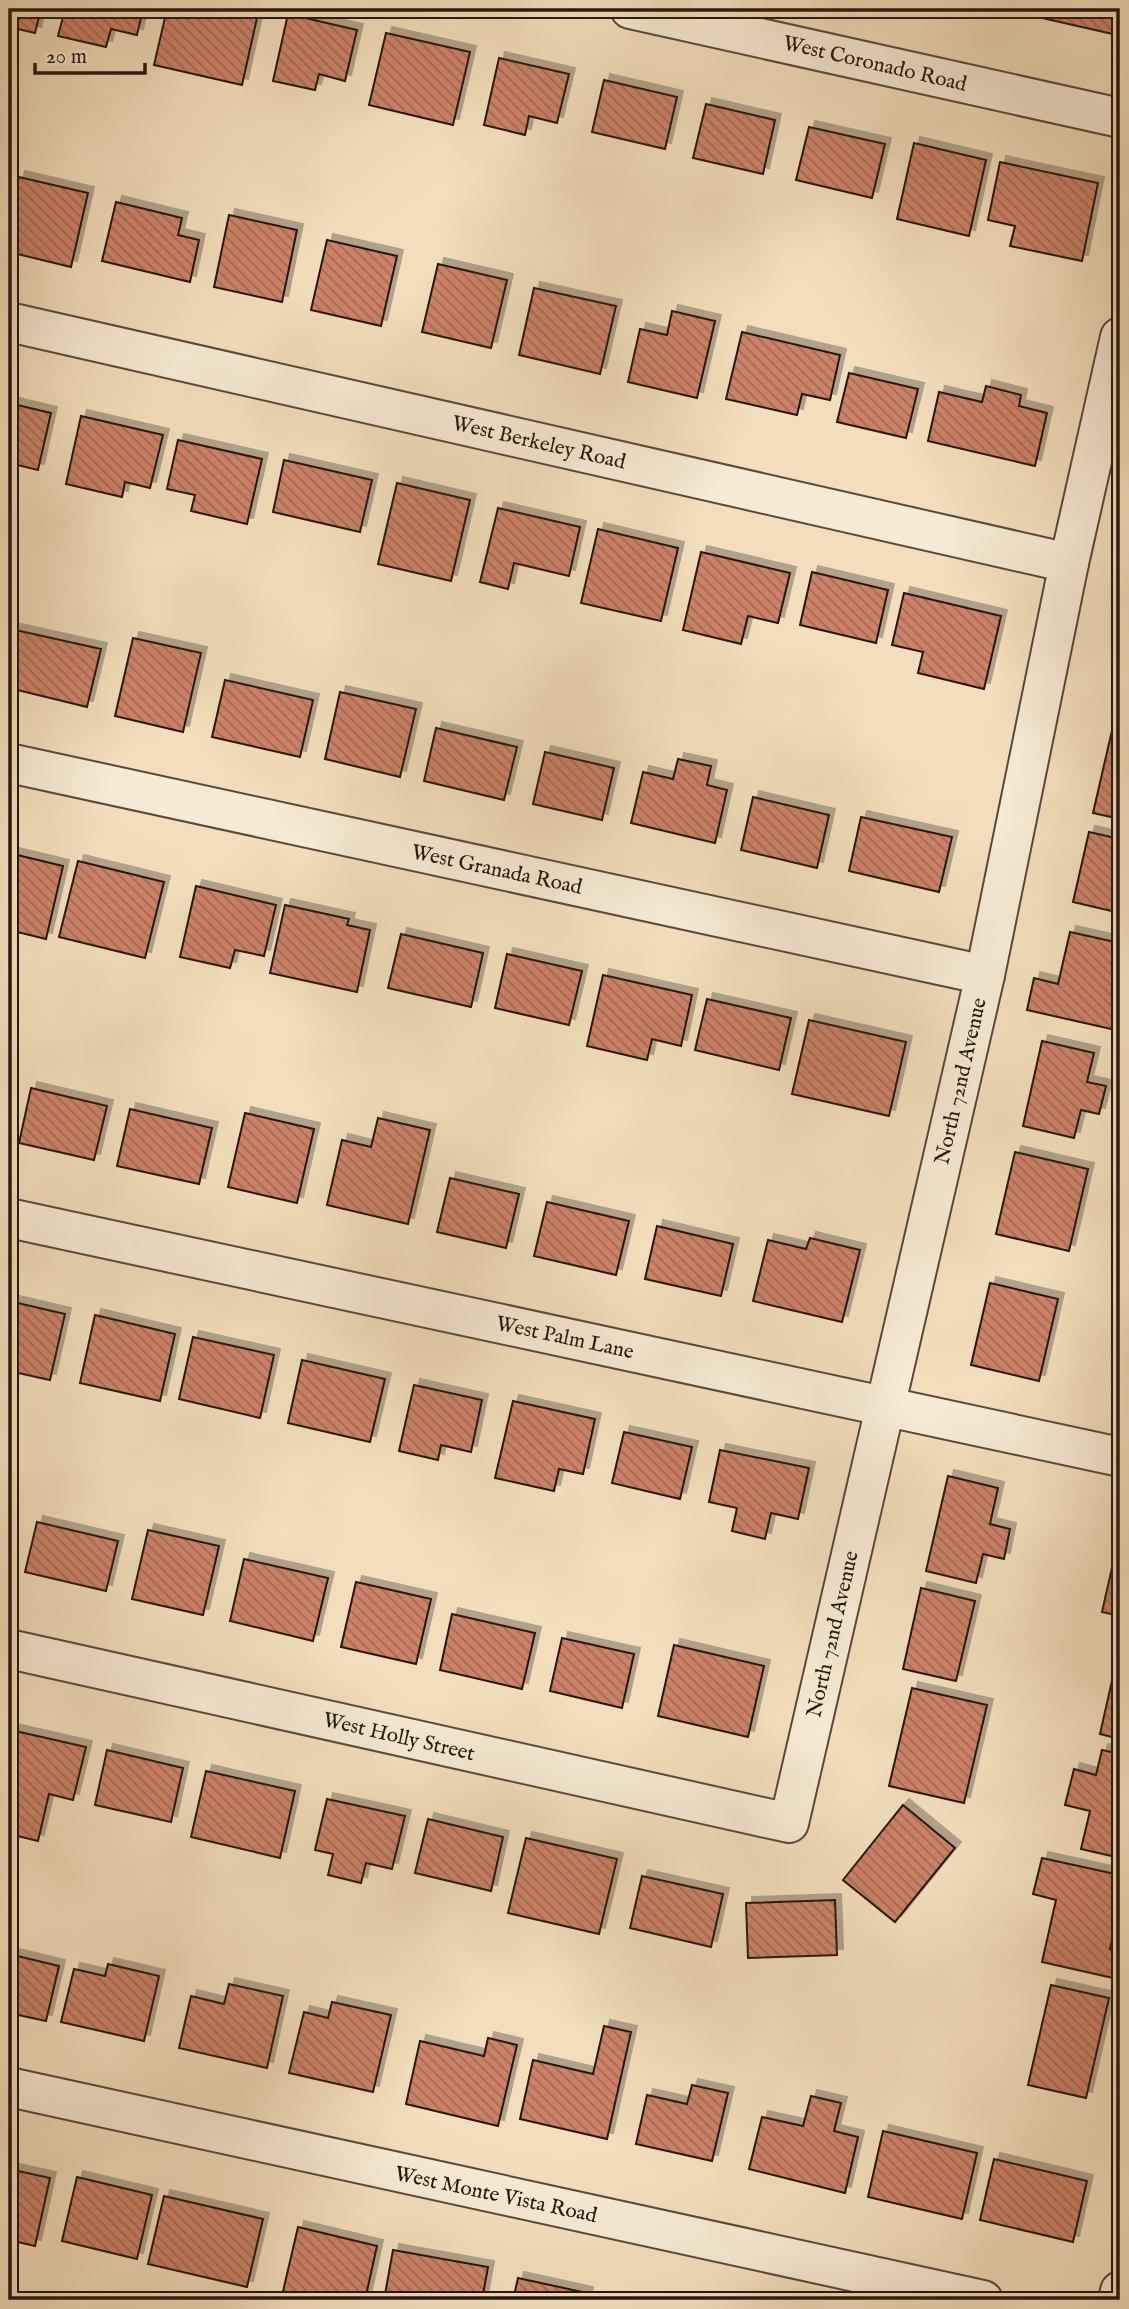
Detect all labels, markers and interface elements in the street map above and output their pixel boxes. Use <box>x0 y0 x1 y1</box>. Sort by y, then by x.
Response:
street label: West Coronado Road <box>780 30 970 99</box>
scale bar <box>35 32 145 76</box>
text: 20 m <box>46 44 87 71</box>
street label: West Berkeley Road <box>449 410 629 477</box>
street label: West Granada Road <box>409 839 585 902</box>
street label: North 72nd Avenue <box>929 995 994 1167</box>
street label: West Palm Lane <box>493 1311 636 1366</box>
street label: North 72nd Avenue <box>801 1548 866 1720</box>
street label: West Holly Street <box>320 1707 477 1768</box>
street label: West Monte Vista Road <box>392 2161 600 2230</box>

